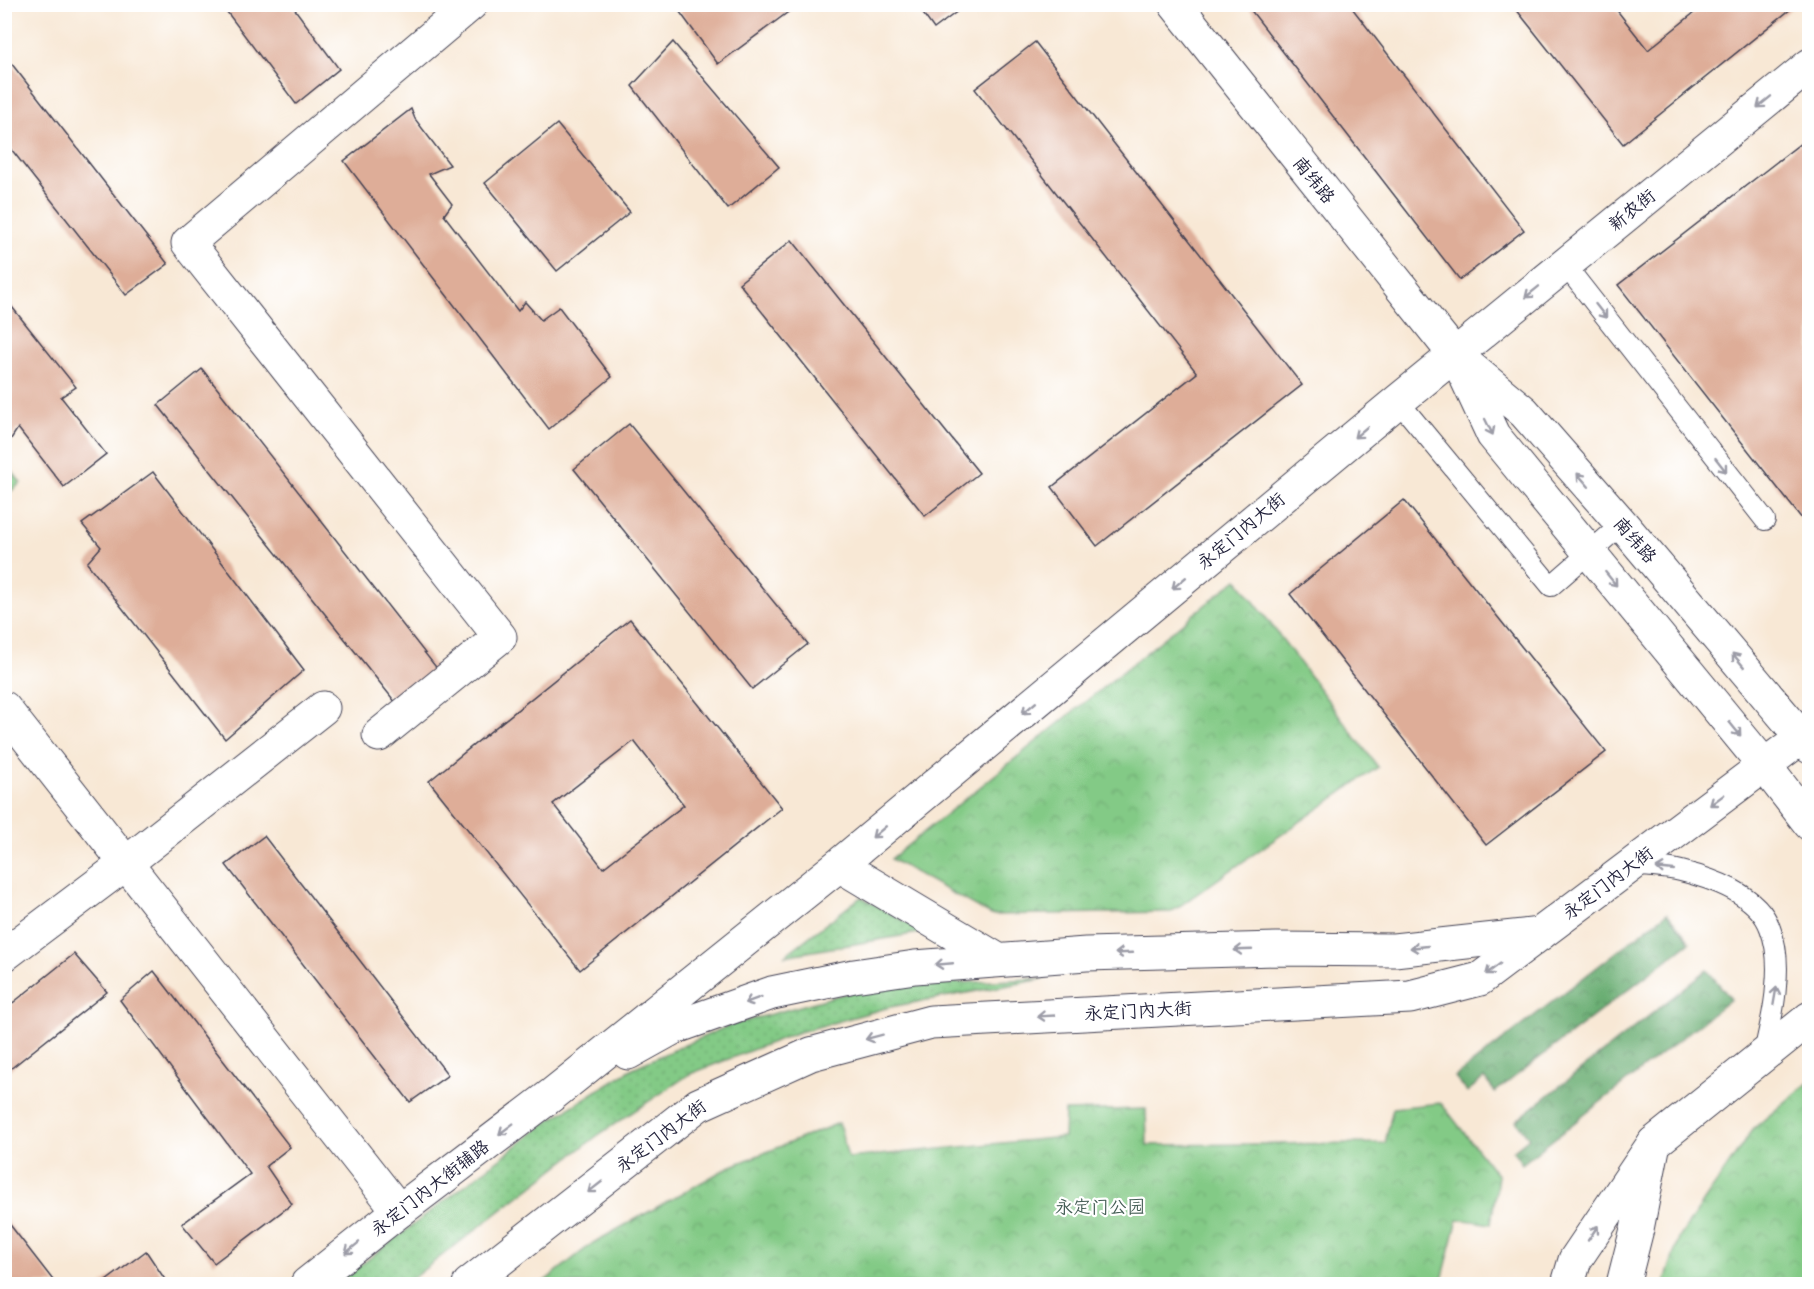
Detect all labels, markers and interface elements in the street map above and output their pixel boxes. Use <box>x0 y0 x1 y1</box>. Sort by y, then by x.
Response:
one-way arrow <box>1756 96 1772 109</box>
street label: 南纬路 <box>1288 152 1340 208</box>
street label: 新农街 <box>1604 184 1660 236</box>
one-way arrow <box>1525 285 1540 299</box>
one-way arrow <box>1595 303 1608 319</box>
one-way arrow <box>1484 417 1496 435</box>
one-way arrow <box>1353 425 1369 438</box>
one-way arrow <box>1715 456 1728 472</box>
one-way arrow <box>1576 473 1590 488</box>
street label: 永定门内大街 <box>1193 488 1289 574</box>
street label: 南纬路 <box>1609 512 1661 568</box>
one-way arrow <box>1604 570 1617 586</box>
one-way arrow <box>1172 576 1187 590</box>
one-way arrow <box>1731 653 1745 668</box>
one-way arrow <box>1021 701 1037 714</box>
one-way arrow <box>1728 721 1741 737</box>
one-way arrow <box>1710 794 1726 806</box>
one-way arrow <box>871 826 887 839</box>
street label: 永定门内大街 <box>1558 842 1658 924</box>
one-way arrow <box>1656 863 1676 874</box>
one-way arrow <box>1409 942 1429 953</box>
one-way arrow <box>1234 944 1254 956</box>
one-way arrow <box>1115 947 1135 959</box>
one-way arrow <box>935 959 955 970</box>
one-way arrow <box>1485 963 1501 975</box>
one-way arrow <box>1769 987 1780 1007</box>
one-way arrow <box>744 996 763 1007</box>
street label: 永定门内大街 <box>1083 997 1193 1025</box>
one-way arrow <box>1036 1010 1056 1021</box>
one-way arrow <box>865 1032 884 1043</box>
street label: 永定门内大街 <box>611 1095 711 1177</box>
one-way arrow <box>499 1123 515 1136</box>
street label: 永定门内大街辅路 <box>366 1135 494 1241</box>
one-way arrow <box>587 1180 603 1193</box>
park label: 永定门公园 <box>1055 1196 1145 1218</box>
one-way arrow <box>1587 1225 1599 1241</box>
one-way arrow <box>344 1242 360 1255</box>

